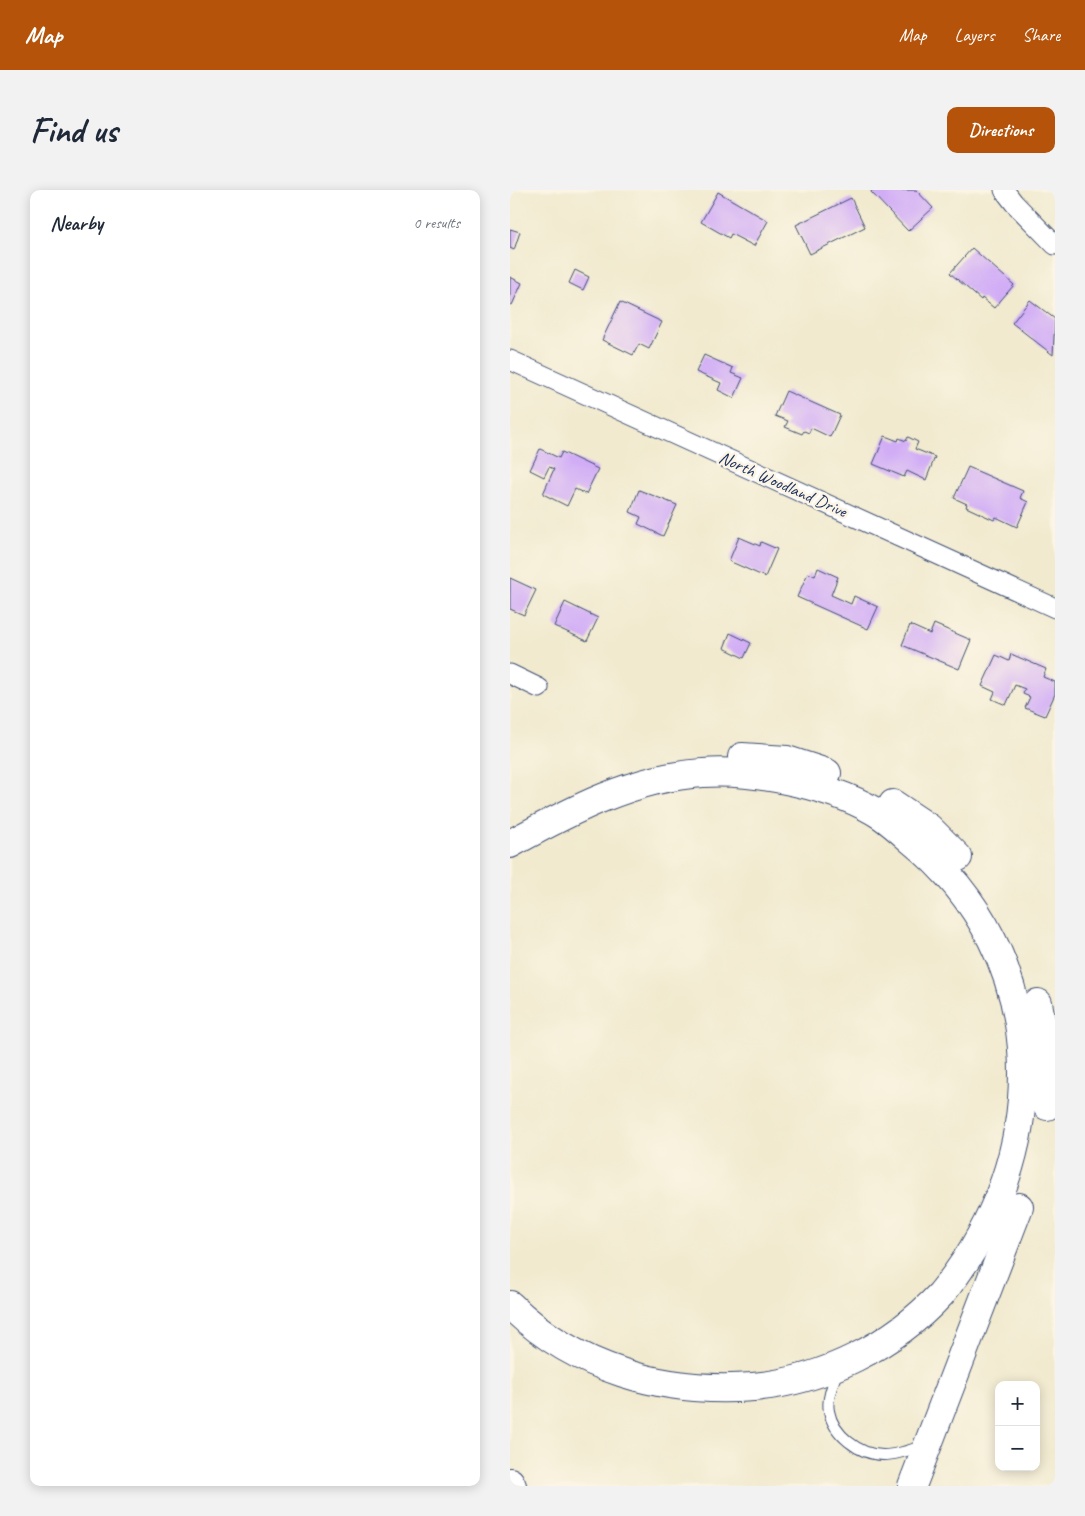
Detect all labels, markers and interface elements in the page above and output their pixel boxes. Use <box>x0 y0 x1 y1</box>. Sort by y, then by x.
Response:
text: Map <box>25 20 62 50</box>
text: Map <box>899 24 927 46</box>
text: Layers <box>955 24 994 46</box>
text: Share <box>1022 24 1060 46</box>
button: Directions <box>947 107 1055 153</box>
text: Find us <box>30 108 117 153</box>
text: Nearby <box>50 210 103 236</box>
text: 0 results <box>413 213 460 233</box>
street label: North Woodland Drive <box>716 446 851 522</box>
map controls <box>995 1381 1040 1471</box>
button: + <box>995 1381 1040 1426</box>
button: − <box>995 1426 1040 1471</box>

